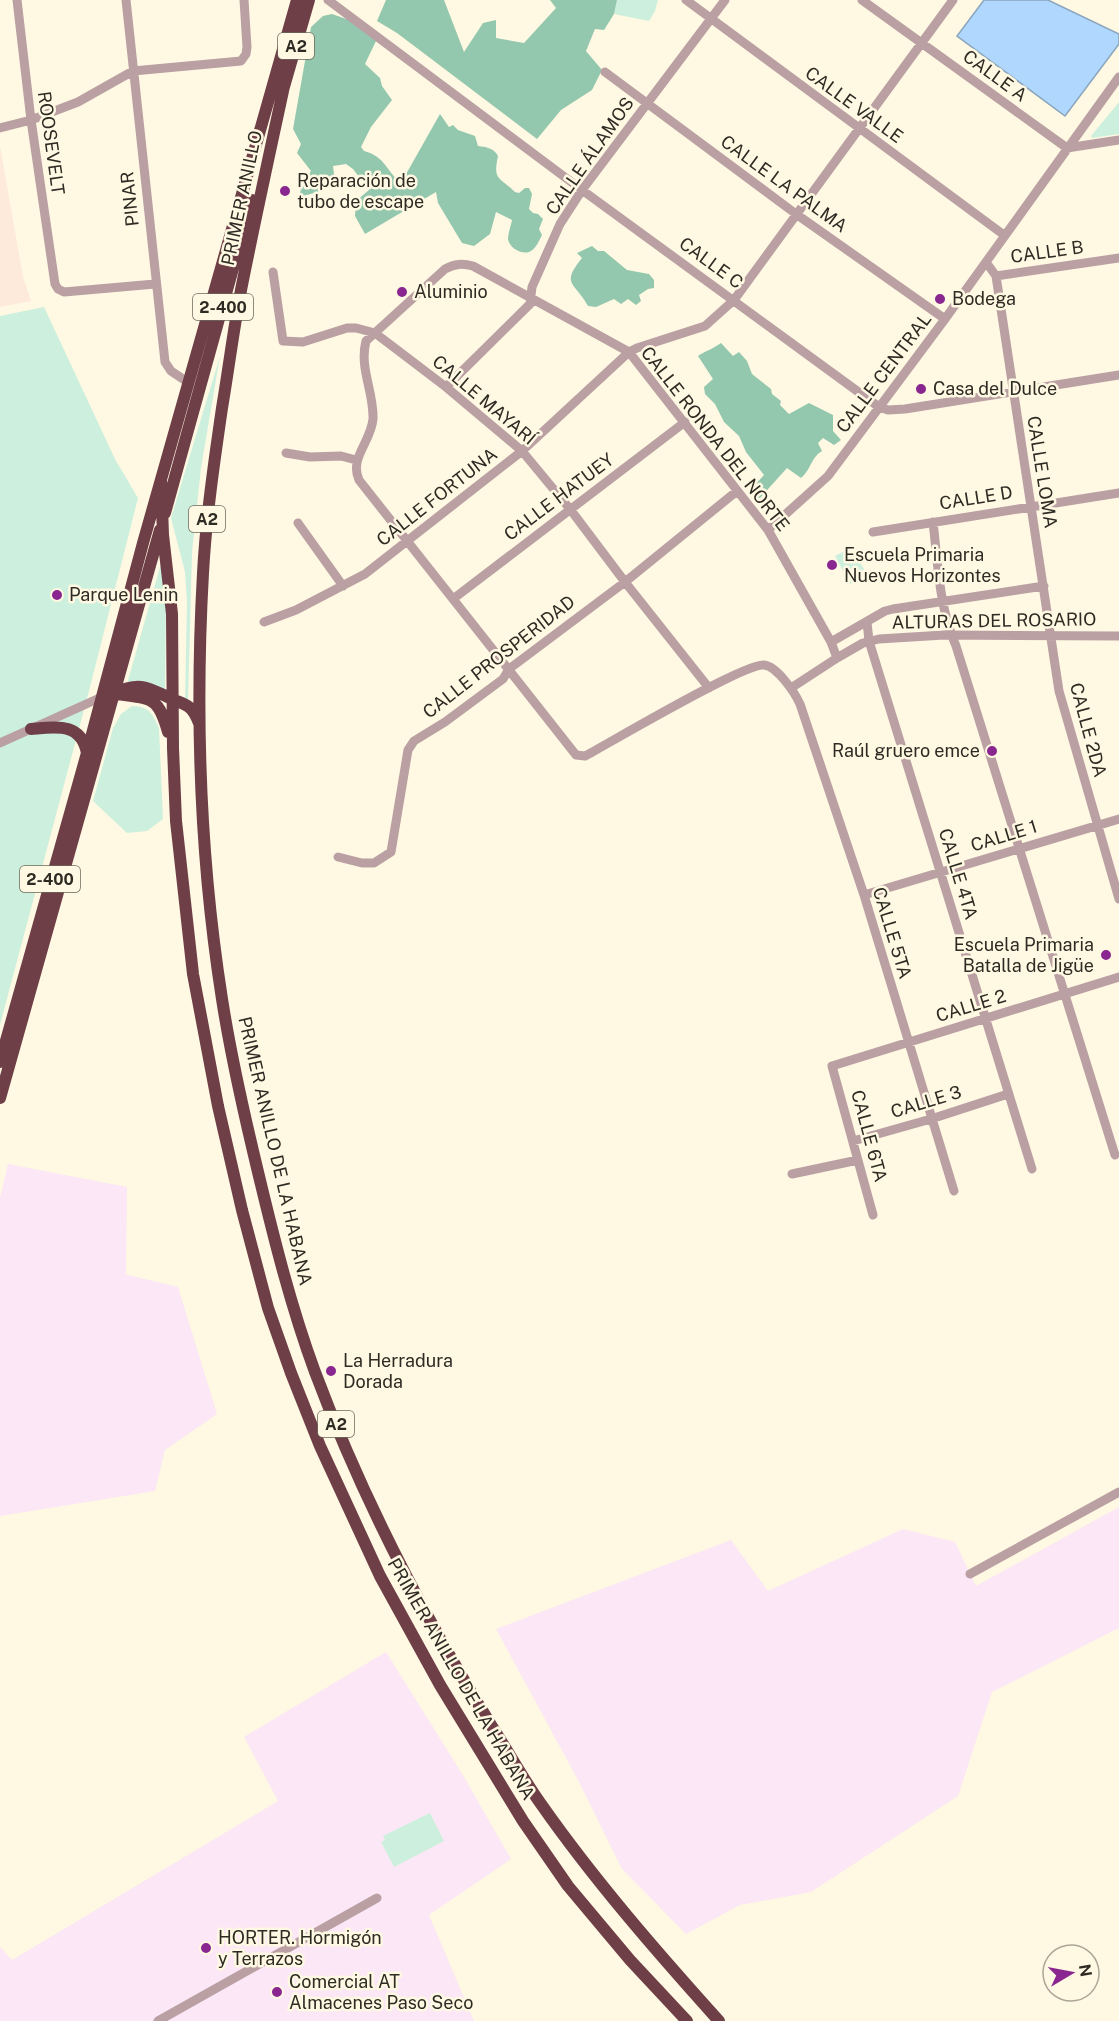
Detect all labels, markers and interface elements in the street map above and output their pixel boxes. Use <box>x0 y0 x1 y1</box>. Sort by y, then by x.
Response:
road number: A2 <box>278 33 314 59</box>
street label: CALLE A <box>959 45 1032 106</box>
street label: CALLE VALLE <box>801 62 907 147</box>
street label: ROOSEVELT <box>34 90 69 196</box>
street label: CALLE ÁLAMOS <box>540 92 638 219</box>
street label: PRIMER ANILLO <box>217 128 266 267</box>
street label: CALLE LA PALMA <box>717 131 852 237</box>
place label: Reparación de tubo de escape <box>297 170 424 212</box>
street label: PINAR <box>116 171 143 228</box>
marker: Reparación de tubo de escape <box>278 184 292 198</box>
street label: CALLE C <box>675 232 747 293</box>
street label: CALLE B <box>1009 236 1085 267</box>
place label: Aluminio <box>414 281 488 302</box>
marker: Aluminio <box>395 285 409 299</box>
place label: Bodega <box>952 288 1016 309</box>
marker: Bodega <box>933 292 947 306</box>
road number: 2-400 <box>193 294 253 320</box>
street label: CALLE CENTRAL <box>832 309 936 437</box>
street label: CALLE RONDA DEL NORTE <box>637 342 794 535</box>
street label: CALLE MAYARÍ <box>428 350 542 449</box>
place label: Casa del Dulce <box>933 378 1057 399</box>
marker: Casa del Dulce <box>914 382 928 396</box>
street label: CALLE LOMA <box>1023 414 1062 530</box>
street label: CALLE FORTUNA <box>372 443 501 550</box>
street label: CALLE HATUEY <box>500 448 618 545</box>
street label: CALLE D <box>938 481 1014 514</box>
road number: A2 <box>189 506 225 532</box>
place label: Escuela Primaria Nuevos Horizontes <box>844 544 1001 586</box>
marker: Escuela Primaria Nuevos Horizontes <box>825 558 839 572</box>
place label: Parque Lenin <box>69 584 178 605</box>
marker: Parque Lenin <box>50 588 64 602</box>
street label: CALLE PROSPERIDAD <box>418 591 579 722</box>
street label: ALTURAS DEL ROSARIO <box>891 608 1097 633</box>
street label: CALLE 2DA <box>1066 680 1111 780</box>
place label: Raúl gruero emce <box>832 740 980 761</box>
marker: Raúl gruero emce <box>985 744 999 758</box>
street label: CALLE 1 <box>968 815 1040 856</box>
street label: CALLE 4TA <box>935 826 982 922</box>
road number: 2-400 <box>20 866 80 892</box>
street label: CALLE 5TA <box>869 885 916 981</box>
place label: Escuela Primaria Batalla de Jigüe <box>954 934 1094 976</box>
marker: Escuela Primaria Batalla de Jigüe <box>1099 948 1113 962</box>
street label: CALLE 2 <box>933 985 1008 1026</box>
street label: PRIMER ANILLO DE LA HABANA <box>234 1014 317 1288</box>
street label: CALLE 3 <box>888 1081 964 1122</box>
street label: CALLE 6TA <box>847 1088 892 1184</box>
place label: La Herradura Dorada <box>343 1350 453 1392</box>
marker: La Herradura Dorada <box>324 1364 338 1378</box>
road number: A2 <box>318 1411 354 1437</box>
street label: PRIMER ANILLO DE LA HABANA <box>383 1554 540 1803</box>
place label: HORTER. Hormigón y Terrazos <box>218 1927 382 1969</box>
marker: HORTER. Hormigón y Terrazos <box>199 1941 213 1955</box>
north arrow <box>1041 1943 1101 2003</box>
text: N <box>1075 1963 1096 1978</box>
place label: Comercial AT Almacenes Paso Seco <box>289 1971 473 2013</box>
marker: Comercial AT Almacenes Paso Seco <box>270 1985 284 1999</box>

